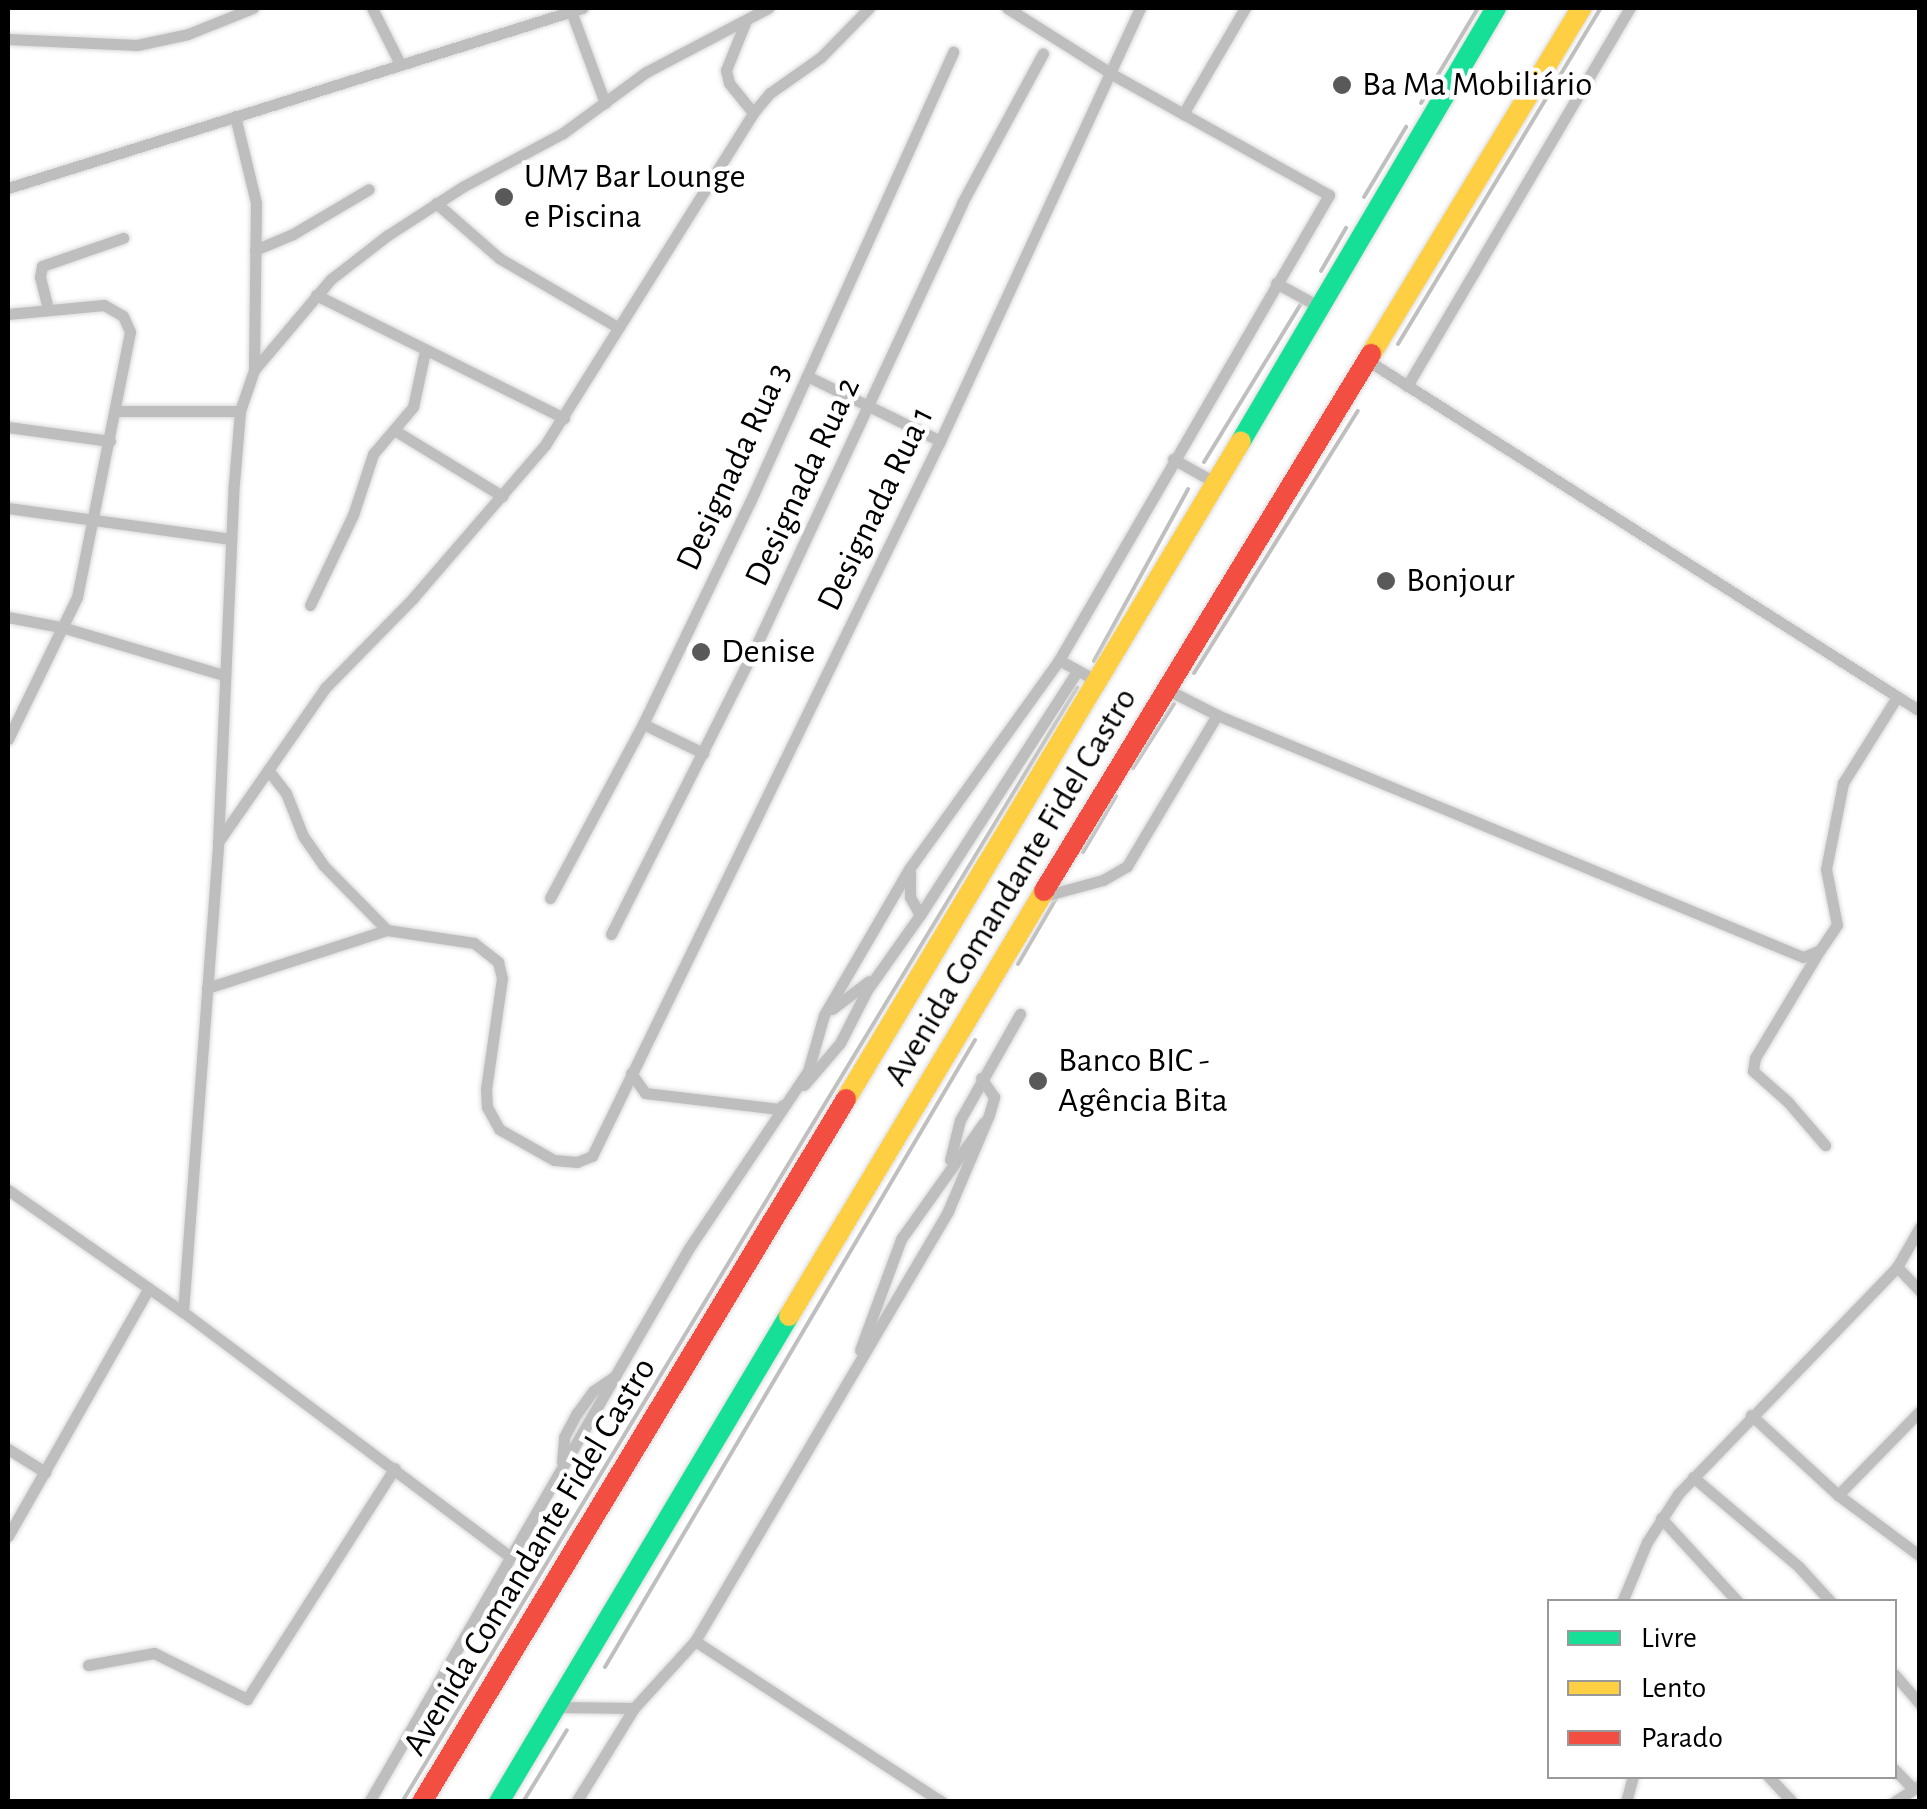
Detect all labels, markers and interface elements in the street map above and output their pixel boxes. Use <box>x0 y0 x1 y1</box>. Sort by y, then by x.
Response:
place label: Ba Ma Mobiliário <box>1362 64 1592 106</box>
marker: Ba Ma Mobiliário <box>1331 74 1353 96</box>
place label: UM7 Bar Lounge e Piscina <box>524 156 746 238</box>
marker: UM7 Bar Lounge e Piscina <box>493 186 515 208</box>
street label: Designada Rua 3 <box>668 356 800 578</box>
street label: Designada Rua 2 <box>736 371 870 593</box>
street label: Designada Rua 1 <box>808 400 944 618</box>
place label: Bonjour <box>1406 560 1515 602</box>
marker: Bonjour <box>1375 570 1397 592</box>
place label: Denise <box>721 631 815 673</box>
marker: Denise <box>690 641 712 663</box>
street label: Avenida Comandante Fidel Castro <box>875 680 1147 1094</box>
place label: Banco BIC - Agência Bita <box>1058 1040 1228 1122</box>
marker: Banco BIC - Agência Bita <box>1027 1070 1049 1092</box>
street label: Avenida Comandante Fidel Castro <box>394 1350 666 1764</box>
legend <box>1547 1599 1897 1779</box>
text: Livre <box>1641 1623 1697 1653</box>
text: Lento <box>1641 1673 1706 1703</box>
text: Parado <box>1641 1723 1723 1753</box>

